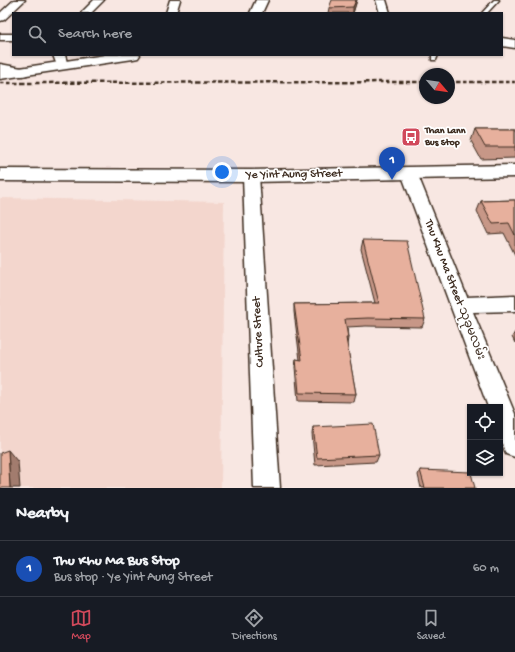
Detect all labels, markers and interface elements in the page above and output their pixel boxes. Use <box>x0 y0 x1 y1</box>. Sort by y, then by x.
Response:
search box <box>12 12 503 56</box>
icon: search <box>26 23 48 45</box>
text: Search here <box>58 25 132 43</box>
north arrow <box>419 68 455 104</box>
place label: Than Lann Bus Stop <box>424 125 466 149</box>
bus stop icon: Than Lann Bus Stop <box>400 126 422 148</box>
pin: 1 <box>379 147 405 180</box>
your location <box>212 162 232 182</box>
street label: Ye Yint Aung Street <box>245 167 343 183</box>
street label: Thu Khu Ma Street သုခုမလမ်း <box>419 215 491 363</box>
street label: Culture Street <box>250 295 268 368</box>
map controls <box>467 404 503 476</box>
button: locate <box>467 404 503 440</box>
button: layers <box>467 440 503 476</box>
text: Nearby <box>16 504 69 524</box>
text: Thu Khu Ma Bus Stop <box>54 552 180 570</box>
text: 1 <box>26 561 32 576</box>
text: 60 m <box>473 561 499 576</box>
text: Bus stop · Ye Yint Aung Street <box>54 570 212 585</box>
tab: Map <box>70 607 92 643</box>
tab: Directions <box>232 607 277 643</box>
tab: Saved <box>417 607 445 643</box>

